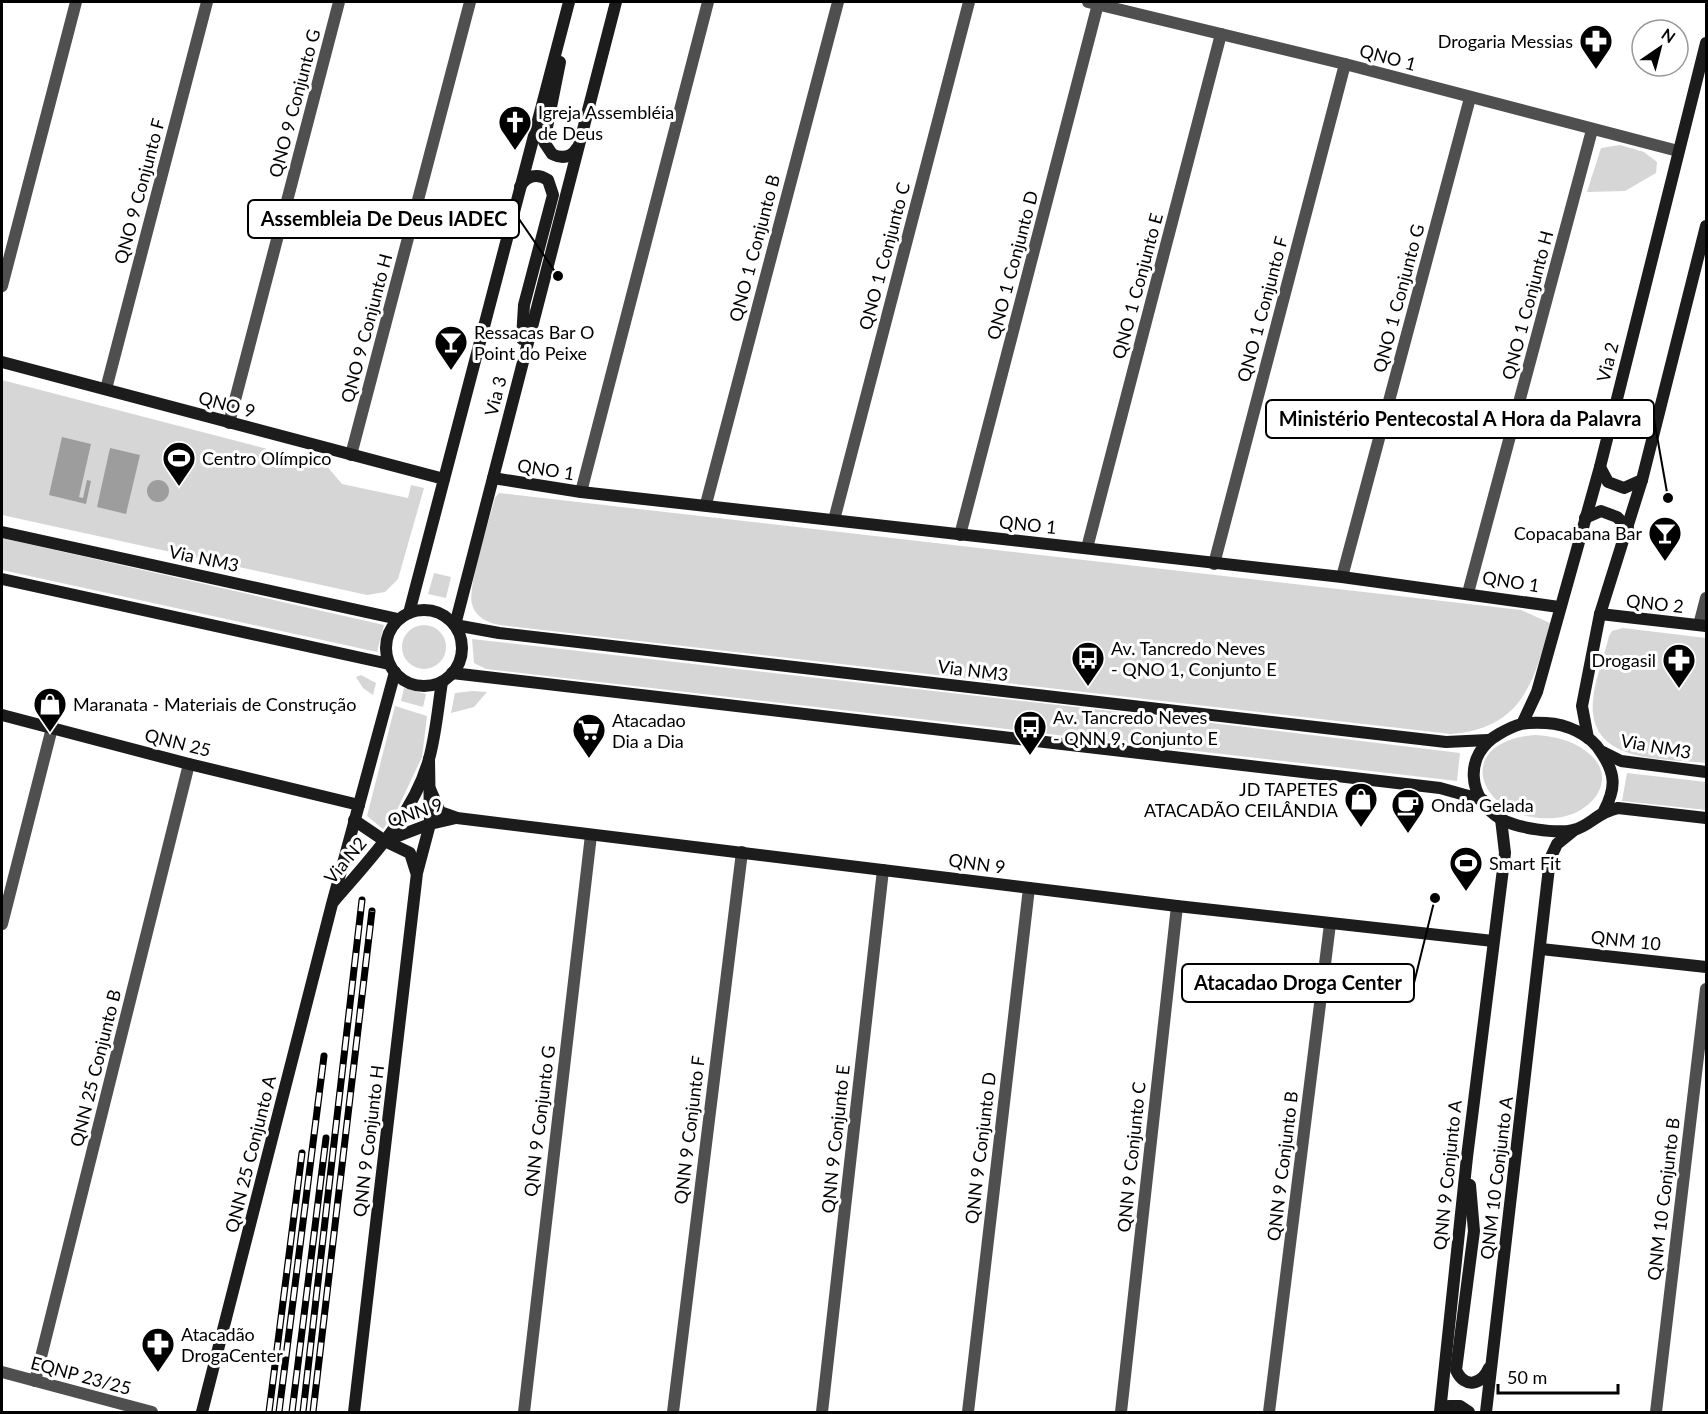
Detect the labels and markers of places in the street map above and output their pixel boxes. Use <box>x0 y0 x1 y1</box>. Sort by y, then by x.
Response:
pharmacy icon: Drogaria Messias <box>1578 23 1614 70</box>
place label: Drogaria Messias <box>1438 30 1573 52</box>
place label: Igreja Assembléia de Deus <box>538 101 674 144</box>
church icon: Igreja Assembléia de Deus <box>497 104 533 151</box>
callout: Assembleia De Deus IADEC <box>248 200 519 238</box>
place label: Ressacas Bar O Point do Peixe <box>474 321 594 364</box>
bar icon: Ressacas Bar O Point do Peixe <box>433 324 469 371</box>
callout: Ministério Pentecostal A Hora da Palavra <box>1266 400 1654 438</box>
sports icon: Centro Olímpico <box>161 440 197 487</box>
place label: Centro Olímpico <box>202 447 331 469</box>
bar icon: Copacabana Bar <box>1647 515 1683 562</box>
place label: Copacabana Bar <box>1514 522 1642 544</box>
place label: Av. Tancredo Neves - QNO 1, Conjunto E <box>1111 637 1277 680</box>
bus stop icon: Av. Tancredo Neves - QNO 1, Conjunto E <box>1070 640 1106 687</box>
pharmacy icon: Drogasil <box>1661 642 1697 689</box>
place label: Drogasil <box>1591 649 1656 671</box>
shop icon: Maranata - Materiais de Construção <box>32 686 68 733</box>
place label: Maranata - Materiais de Construção <box>73 693 357 715</box>
place label: Av. Tancredo Neves - QNN 9, Conjunto E <box>1053 706 1218 749</box>
place label: Atacadao Dia a Dia <box>612 709 686 752</box>
bus stop icon: Av. Tancredo Neves - QNN 9, Conjunto E <box>1012 709 1048 756</box>
supermarket icon: Atacadao Dia a Dia <box>571 712 607 759</box>
place label: JD TAPETES ATACADÃO CEILÂNDIA <box>1144 778 1339 821</box>
shop icon: JD TAPETES ATACADÃO CEILÂNDIA <box>1343 781 1379 828</box>
cafe icon: Onda Gelada <box>1390 787 1426 834</box>
place label: Onda Gelada <box>1431 794 1534 816</box>
sports icon: Smart Fit <box>1448 845 1484 892</box>
place label: Smart Fit <box>1489 852 1561 874</box>
callout: Atacadao Droga Center <box>1182 964 1414 1002</box>
place label: Atacadão DrogaCenter <box>181 1323 283 1366</box>
pharmacy icon: Atacadão DrogaCenter <box>140 1326 176 1373</box>

